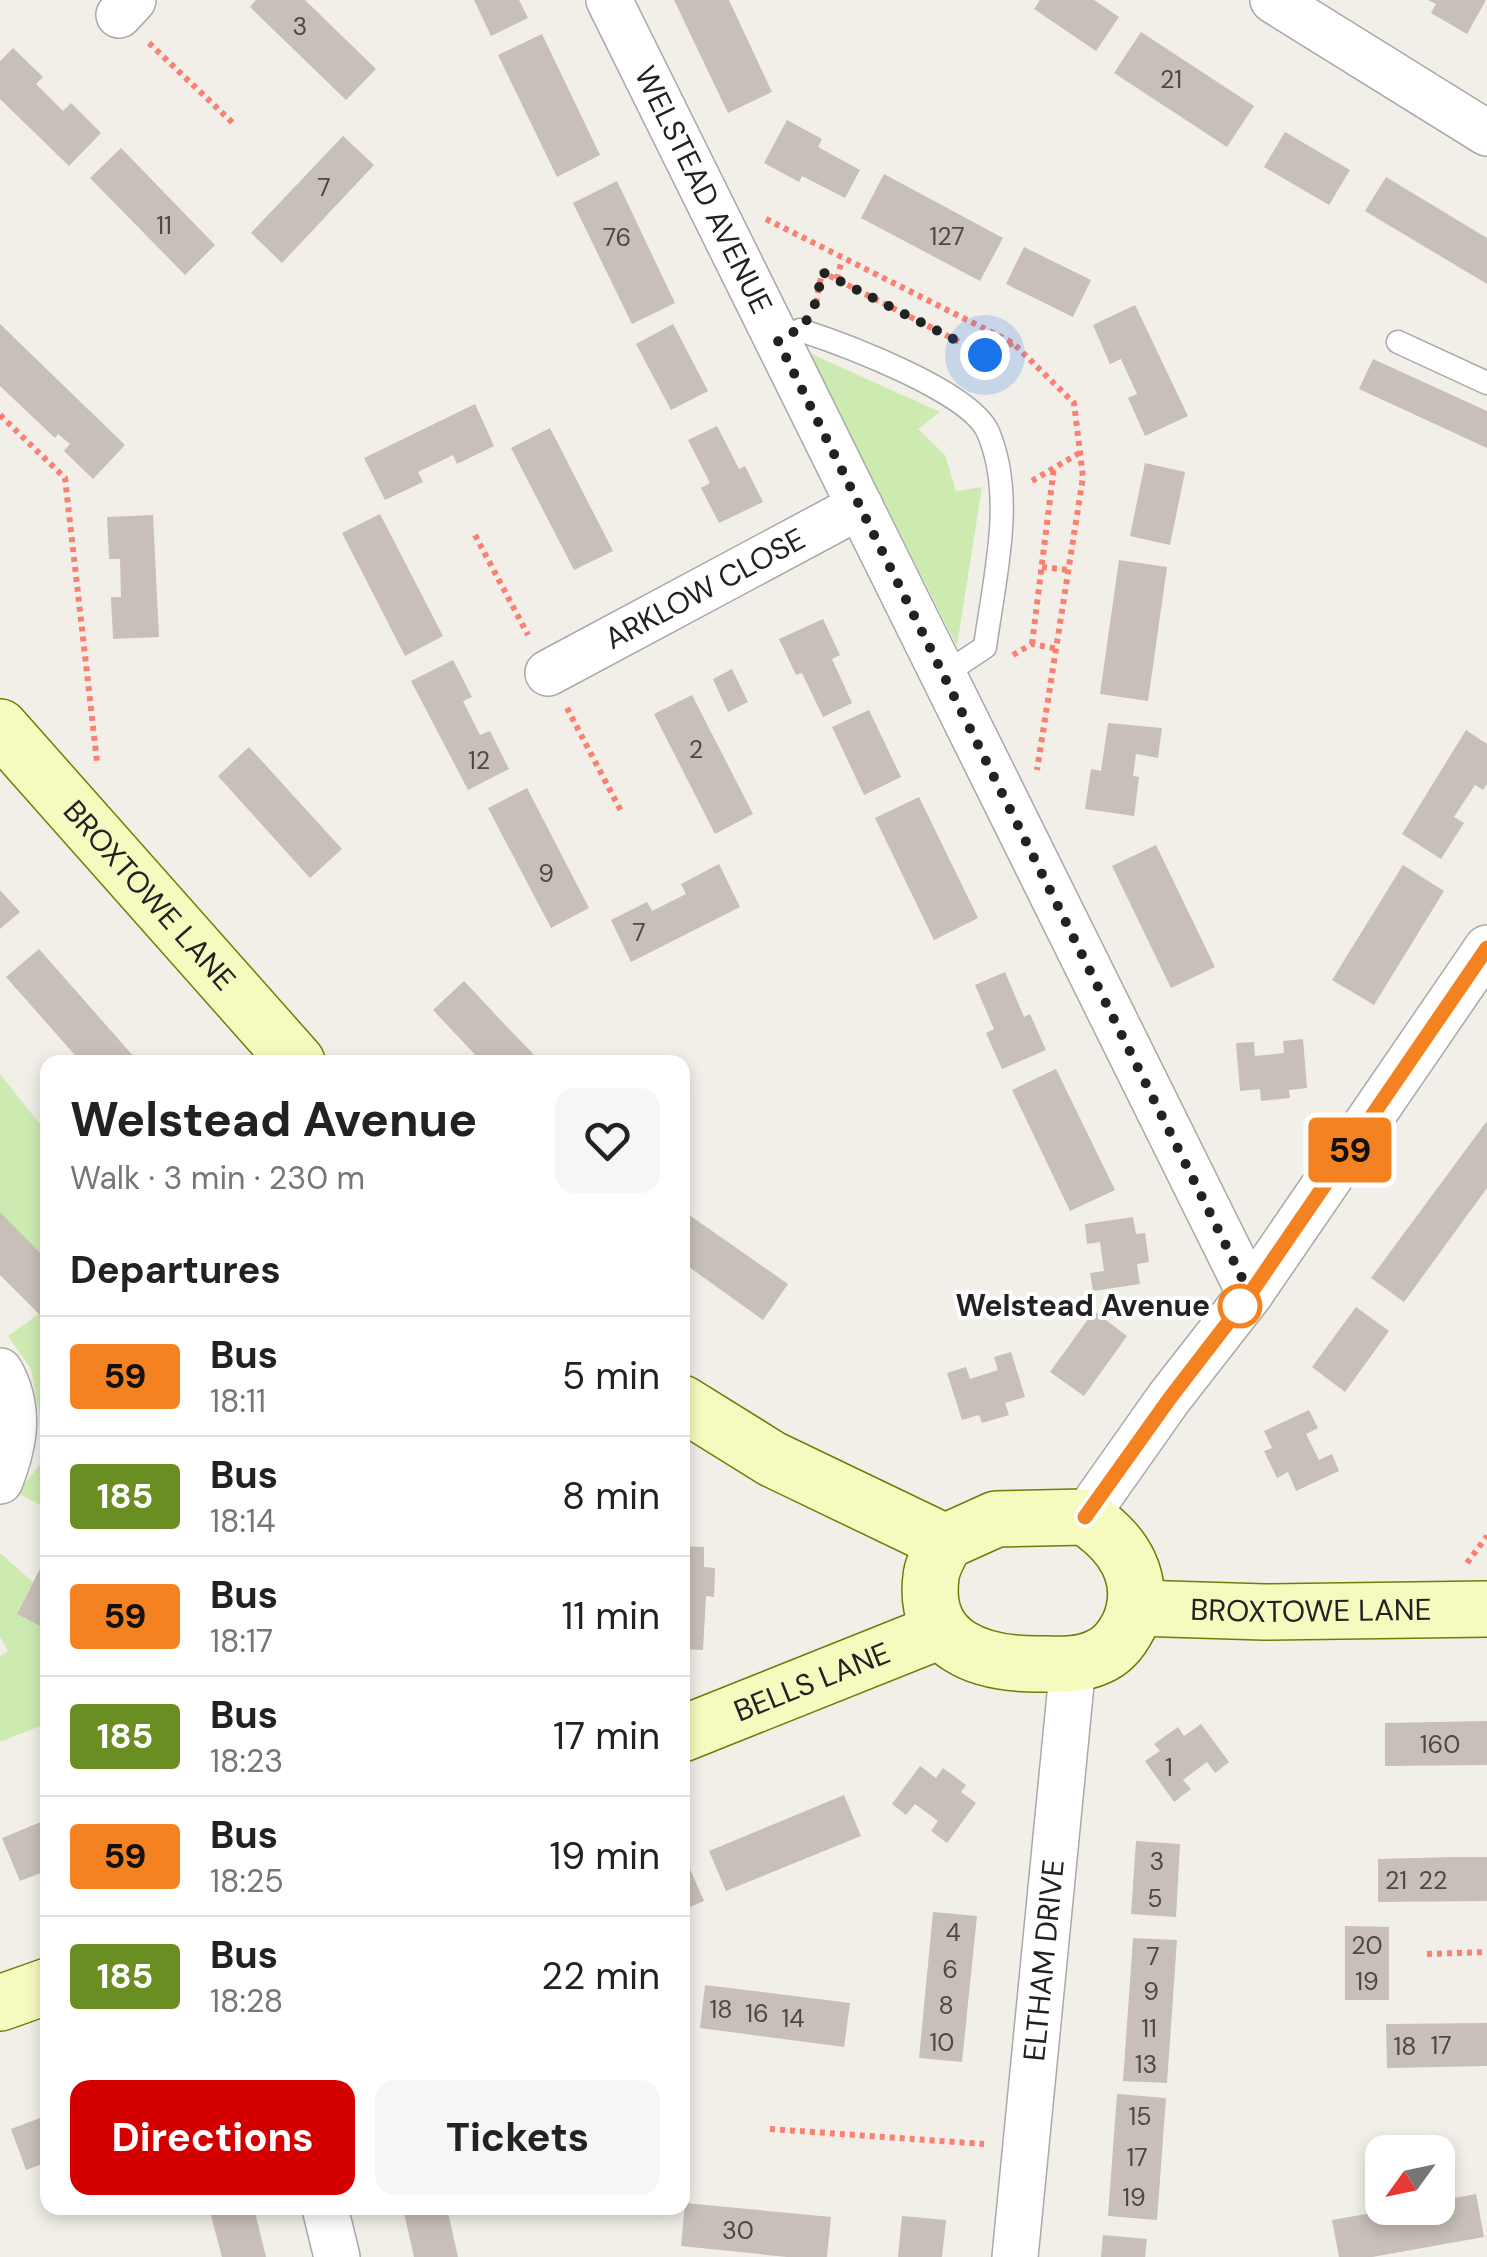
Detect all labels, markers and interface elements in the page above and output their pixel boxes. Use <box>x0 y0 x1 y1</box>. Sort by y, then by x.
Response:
house number: 3 <box>293 10 307 43</box>
street label: WELSTEAD AVENUE <box>626 59 781 320</box>
house number: 21 <box>1160 63 1182 96</box>
house number: 7 <box>317 171 331 204</box>
house number: 11 <box>156 209 172 242</box>
house number: 127 <box>929 220 965 253</box>
house number: 76 <box>603 221 631 254</box>
your location <box>960 330 1010 380</box>
street label: ARKLOW CLOSE <box>598 519 812 658</box>
house number: 2 <box>689 733 703 766</box>
house number: 12 <box>468 744 490 777</box>
street label: BROXTOWE LANE <box>55 792 244 998</box>
house number: 9 <box>538 857 554 890</box>
house number: 7 <box>632 916 646 949</box>
text: Welstead Avenue <box>70 1088 477 1151</box>
button: heart <box>555 1088 660 1193</box>
line badge: 59 <box>1305 1118 1395 1182</box>
text: 59 <box>1328 1127 1372 1173</box>
text: Walk · 3 min · 230 m <box>70 1157 365 1199</box>
text: Departures <box>70 1245 281 1295</box>
marker: Welstead Avenue <box>1219 1285 1261 1327</box>
place label: Welstead Avenue <box>956 1286 1210 1325</box>
text: Bus <box>210 1330 278 1380</box>
text: 5 min <box>562 1351 660 1401</box>
text: 59 <box>103 1353 147 1399</box>
text: 18:11 <box>210 1380 266 1422</box>
text: Bus <box>210 1450 278 1500</box>
text: 8 min <box>562 1471 660 1521</box>
text: 185 <box>97 1473 153 1519</box>
text: 18:14 <box>210 1500 275 1542</box>
text: Bus <box>210 1570 278 1620</box>
street label: BROXTOWE LANE <box>1190 1590 1432 1631</box>
text: 11 min <box>561 1591 660 1641</box>
text: 59 <box>103 1593 147 1639</box>
text: 18:17 <box>210 1620 273 1662</box>
street label: BELLS LANE <box>728 1633 895 1730</box>
text: Bus <box>210 1690 278 1740</box>
text: 17 min <box>553 1711 660 1761</box>
text: 185 <box>97 1713 153 1759</box>
house number: 160 <box>1420 1728 1460 1761</box>
text: 18:23 <box>210 1740 283 1782</box>
house number: 1 <box>1165 1751 1173 1784</box>
text: Bus <box>210 1810 278 1860</box>
text: 19 min <box>549 1831 660 1881</box>
text: 59 <box>103 1833 147 1879</box>
house number: 3 <box>1150 1845 1164 1878</box>
street label: ELTHAM DRIVE <box>1014 1858 1073 2063</box>
text: 18:25 <box>210 1860 284 1902</box>
house number: 21 <box>1385 1864 1407 1897</box>
house number: 22 <box>1419 1864 1447 1897</box>
house number: 5 <box>1147 1882 1163 1915</box>
house number: 4 <box>945 1916 961 1949</box>
house number: 20 <box>1351 1929 1383 1962</box>
text: Bus <box>210 1930 278 1980</box>
house number: 7 <box>1146 1940 1160 1973</box>
text: 22 min <box>541 1951 660 2001</box>
text: 185 <box>97 1953 153 1999</box>
house number: 6 <box>942 1953 958 1986</box>
house number: 19 <box>1355 1965 1379 1998</box>
house number: 9 <box>1143 1975 1159 2008</box>
text: 18:28 <box>210 1980 283 2022</box>
house number: 8 <box>938 1989 954 2022</box>
house number: 18 <box>709 1993 733 2026</box>
house number: 16 <box>745 1997 769 2030</box>
house number: 14 <box>782 2002 804 2035</box>
house number: 11 <box>1141 2012 1157 2045</box>
house number: 10 <box>930 2026 954 2059</box>
house number: 17 <box>1430 2029 1452 2062</box>
house number: 18 <box>1393 2030 1417 2063</box>
house number: 13 <box>1135 2048 1157 2081</box>
button: Directions <box>70 2080 355 2195</box>
button: Tickets <box>375 2080 660 2195</box>
house number: 15 <box>1128 2100 1152 2133</box>
north arrow <box>1365 2135 1455 2225</box>
map controls <box>1365 2135 1455 2225</box>
house number: 17 <box>1126 2141 1148 2174</box>
house number: 19 <box>1122 2181 1146 2214</box>
house number: 30 <box>722 2214 754 2247</box>

